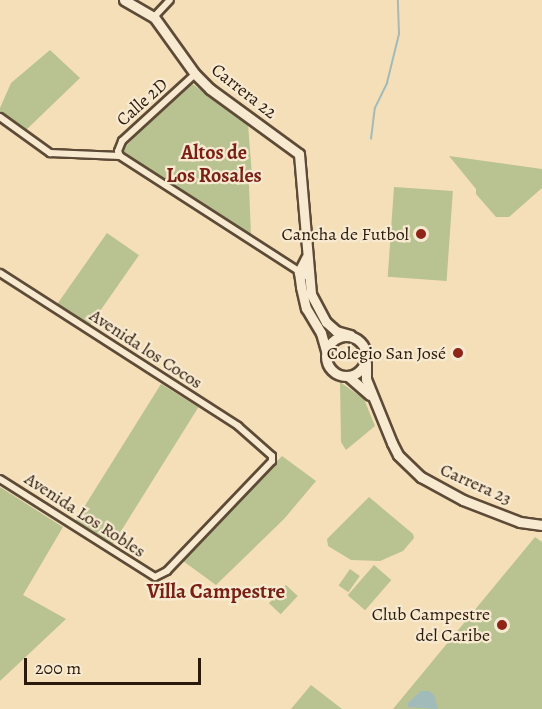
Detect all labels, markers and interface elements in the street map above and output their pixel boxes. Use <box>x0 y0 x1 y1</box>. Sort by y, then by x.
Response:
street label: Carrera 22 <box>207 59 281 123</box>
street label: Calle 2D <box>112 73 172 131</box>
district label: Altos de Los Rosales <box>166 141 262 188</box>
place label: Cancha de Futbol <box>282 223 409 245</box>
marker: Cancha de Futbol <box>414 227 428 241</box>
street label: Avenida los Cocos <box>86 305 206 393</box>
place label: Colegio San José <box>327 342 446 364</box>
marker: Colegio San José <box>451 346 465 360</box>
street label: Carrera 23 <box>437 459 515 509</box>
street label: Avenida Los Robles <box>21 468 149 562</box>
district label: Villa Campestre <box>147 578 285 604</box>
place label: Club Campestre del Caribe <box>372 604 490 646</box>
marker: Club Campestre del Caribe <box>495 618 509 632</box>
scale bar <box>27 646 204 684</box>
text: 200 m <box>35 656 81 680</box>

